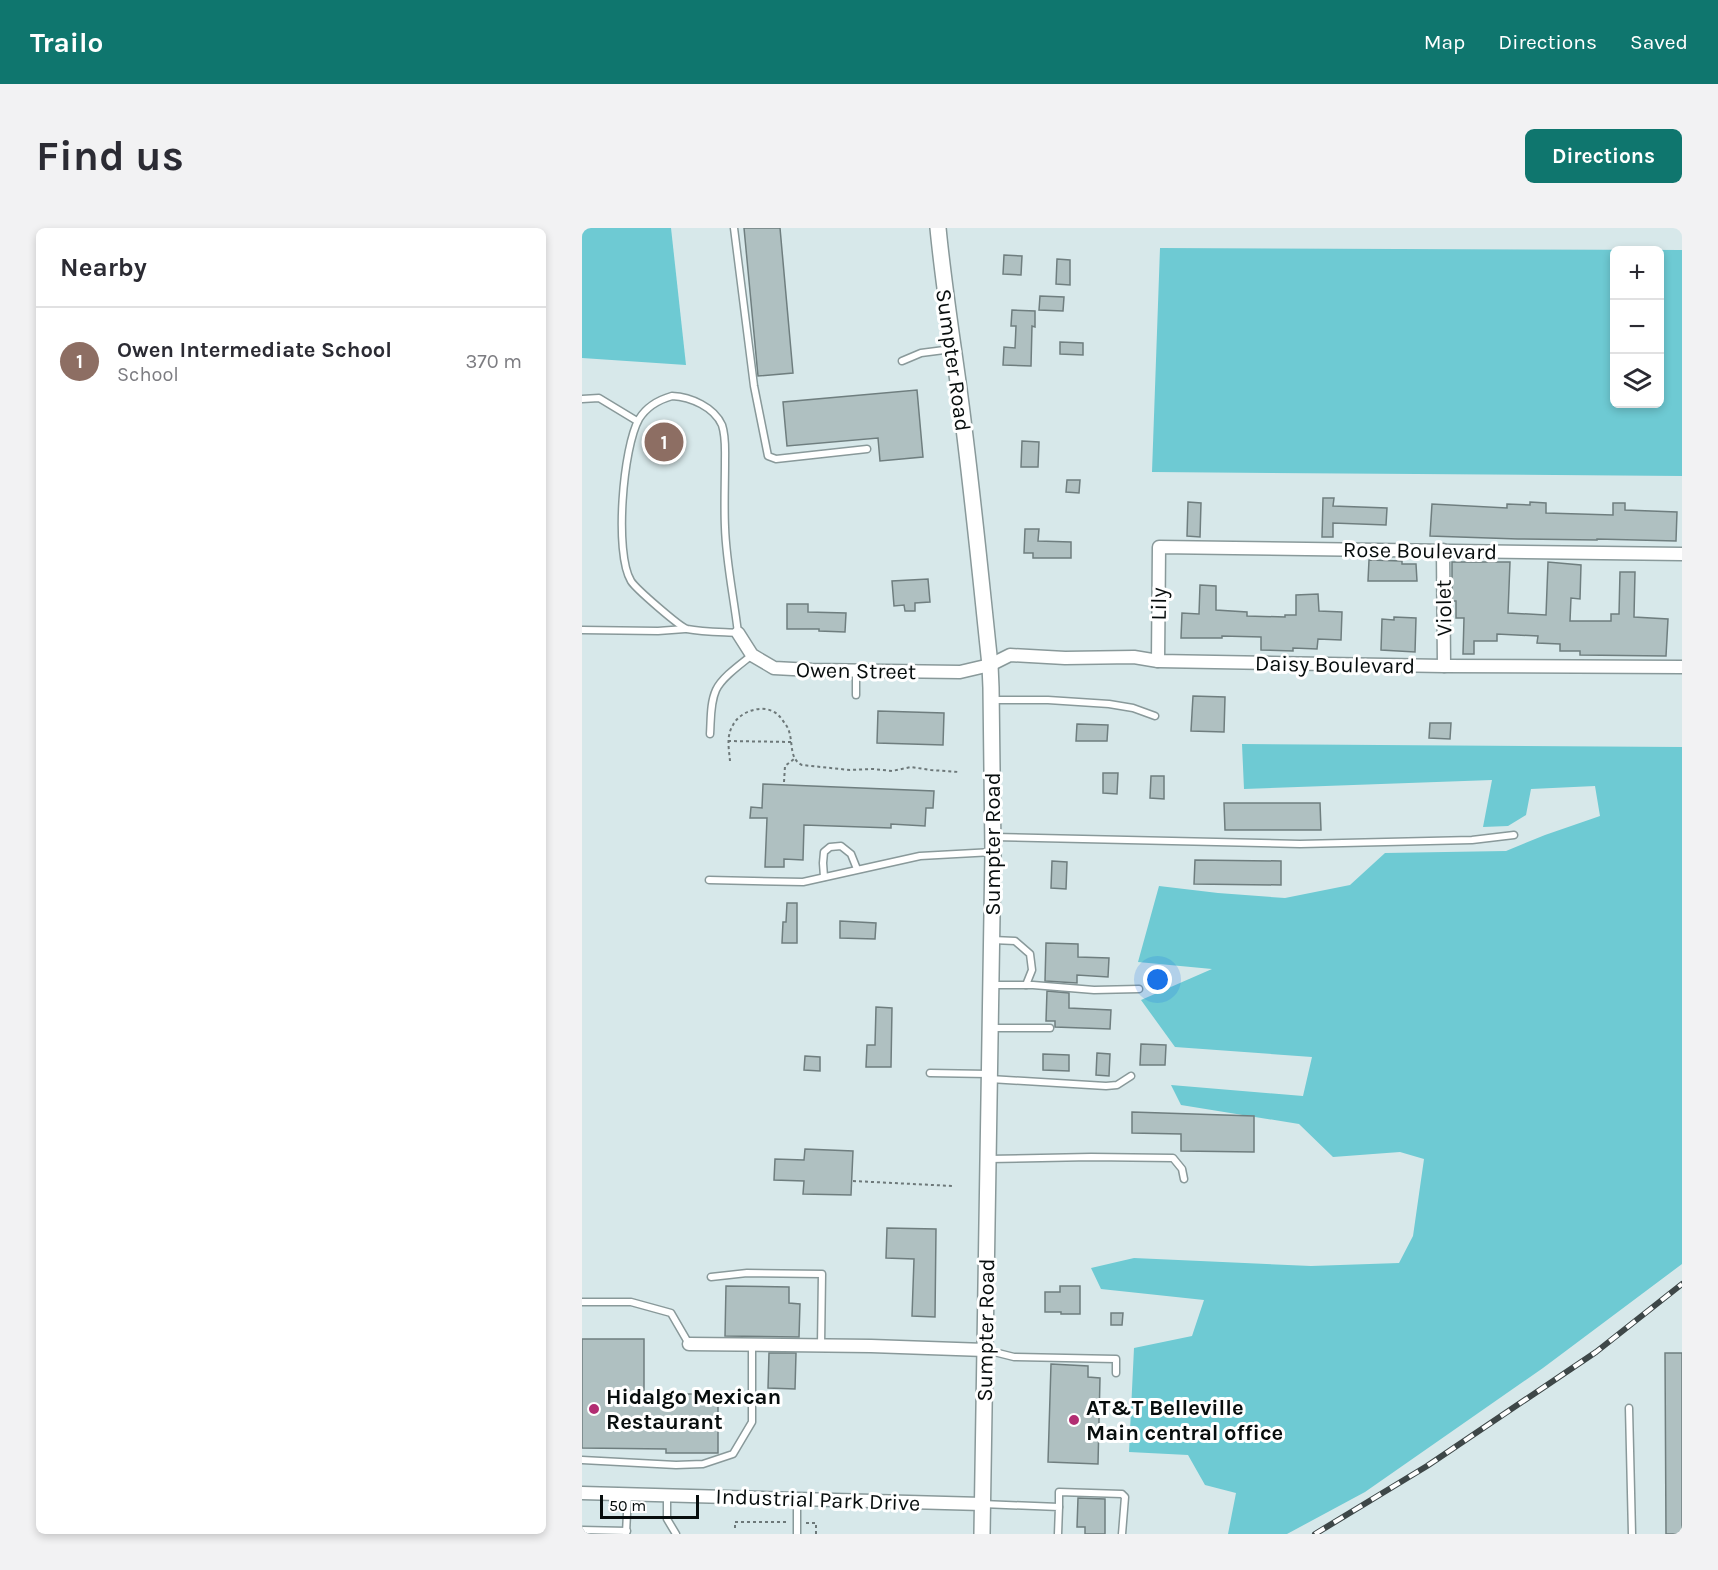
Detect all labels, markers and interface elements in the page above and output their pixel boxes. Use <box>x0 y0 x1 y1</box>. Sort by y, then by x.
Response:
text: Trailo <box>30 26 103 59</box>
text: Map <box>1424 30 1465 54</box>
text: Directions <box>1498 30 1597 54</box>
text: Saved <box>1630 30 1688 54</box>
button: Directions <box>1525 129 1682 183</box>
text: Find us <box>36 131 184 181</box>
map controls <box>1610 246 1664 408</box>
button: + <box>1610 246 1664 300</box>
text: Nearby <box>60 252 147 283</box>
street label: Sumpter Road <box>930 287 976 433</box>
button: − <box>1610 300 1664 354</box>
text: Owen Intermediate School <box>117 337 392 363</box>
text: 1 <box>76 350 83 373</box>
text: 370 m <box>465 350 522 373</box>
button: layers <box>1610 354 1664 408</box>
text: School <box>117 363 179 386</box>
pin: 1 <box>644 420 683 464</box>
street label: Rose Boulevard <box>1343 537 1497 565</box>
street label: Violet <box>1431 579 1457 637</box>
street label: Lily <box>1146 587 1172 621</box>
street label: Daisy Boulevard <box>1255 651 1415 679</box>
street label: Owen Street <box>796 657 916 685</box>
street label: Sumpter Road <box>980 772 1006 916</box>
your location <box>1143 965 1172 994</box>
street label: Sumpter Road <box>972 1258 1000 1402</box>
place label: Hidalgo Mexican Restaurant <box>606 1384 781 1435</box>
place label: AT&T Belleville Main central office <box>1086 1395 1283 1446</box>
marker: Hidalgo Mexican Restaurant <box>587 1402 601 1416</box>
marker: AT&T Belleville Main central office <box>1067 1413 1081 1427</box>
street label: Industrial Park Drive <box>715 1483 921 1517</box>
scale bar <box>600 1492 699 1520</box>
text: 50 m <box>609 1496 646 1515</box>

